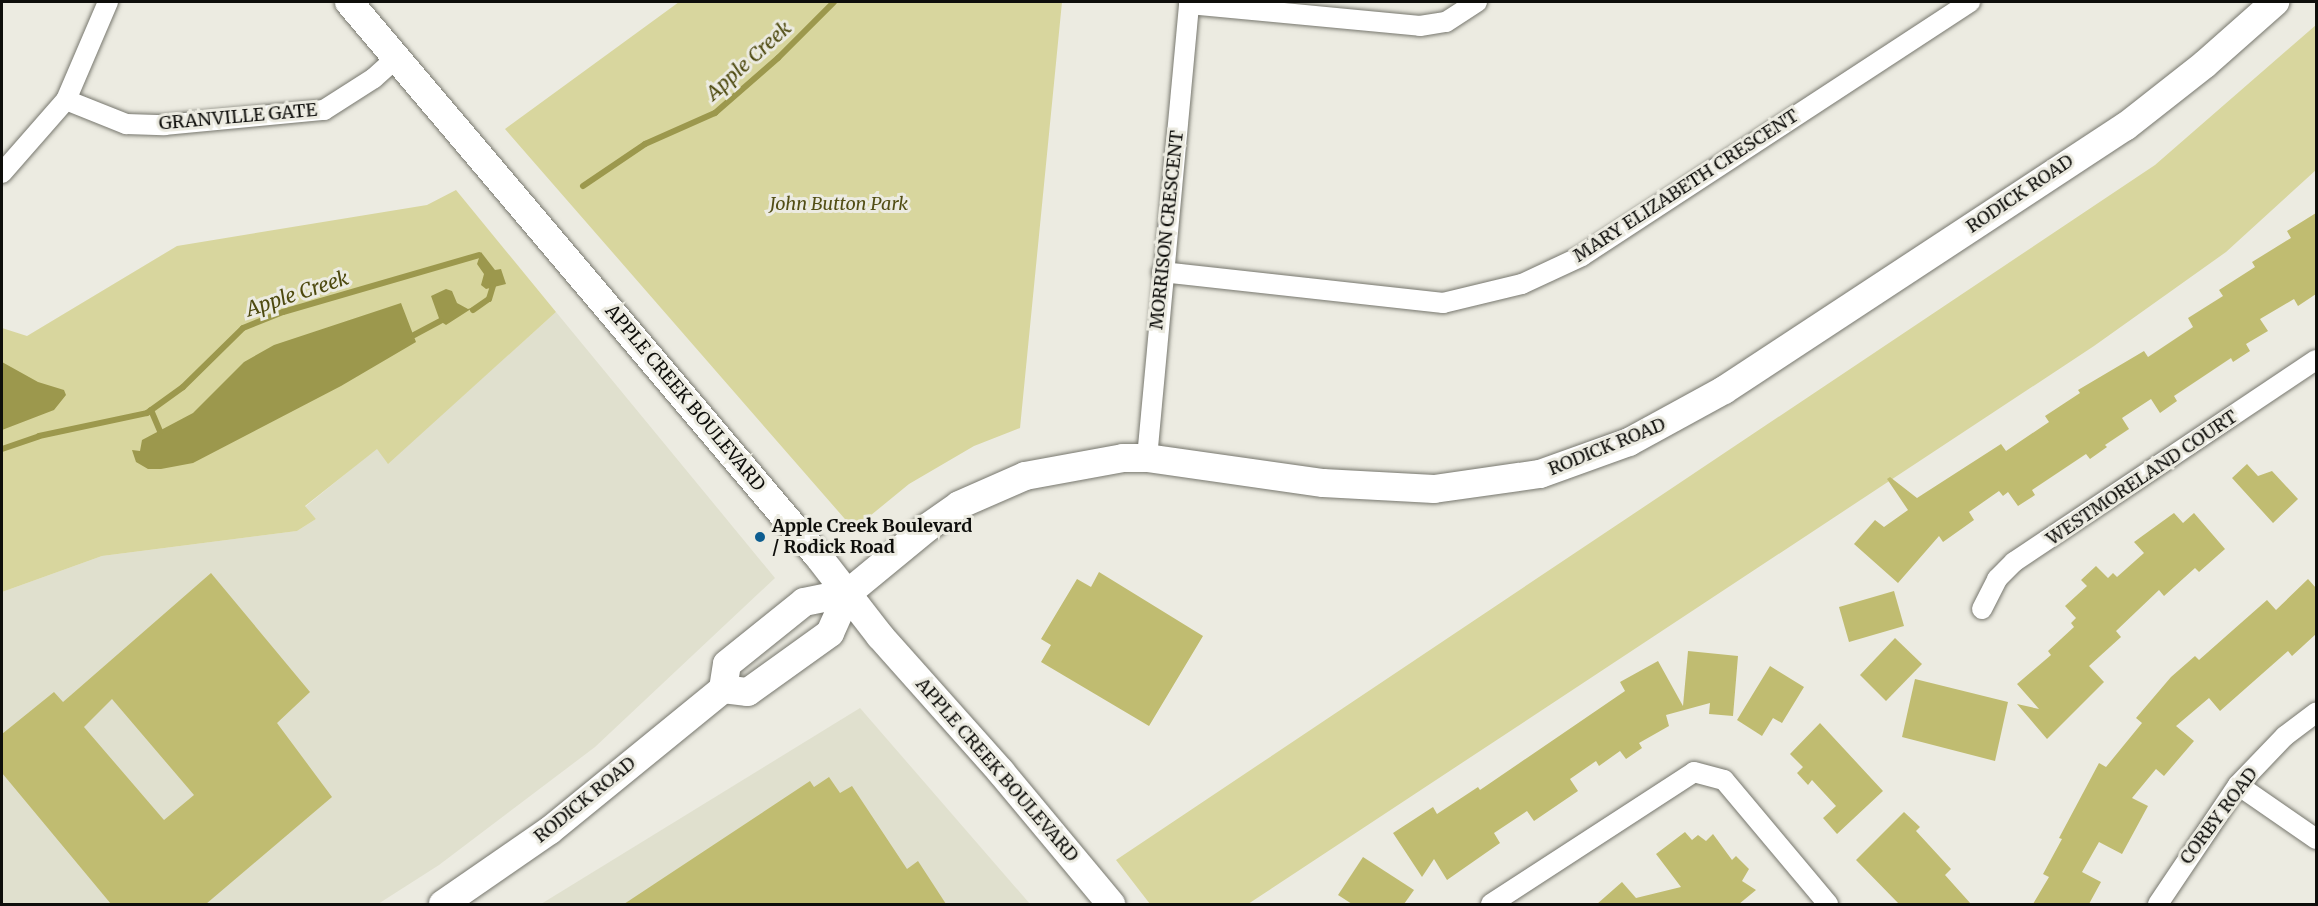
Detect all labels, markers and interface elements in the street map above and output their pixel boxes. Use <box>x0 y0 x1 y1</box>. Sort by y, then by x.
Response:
water label: Apple Creek <box>700 15 796 105</box>
street label: GRANVILLE GATE <box>158 99 318 135</box>
street label: MARY ELIZABETH CRESCENT <box>1570 105 1802 267</box>
street label: MORRISON CRESCENT <box>1146 129 1188 331</box>
street label: RODICK ROAD <box>1962 150 2078 238</box>
park label: John Button Park <box>770 193 908 215</box>
water label: Apple Creek <box>243 265 351 321</box>
street label: APPLE CREEK BOULEVARD <box>601 300 769 496</box>
street label: WESTMORELAND COURT <box>2042 406 2242 550</box>
street label: RODICK ROAD <box>1545 414 1669 480</box>
place label: Apple Creek Boulevard / Rodick Road <box>772 516 972 558</box>
marker: Apple Creek Boulevard / Rodick Road <box>753 530 767 544</box>
street label: APPLE CREEK BOULEVARD <box>911 674 1083 866</box>
street label: RODICK ROAD <box>530 752 640 848</box>
street label: CORBY ROAD <box>2176 763 2262 869</box>

